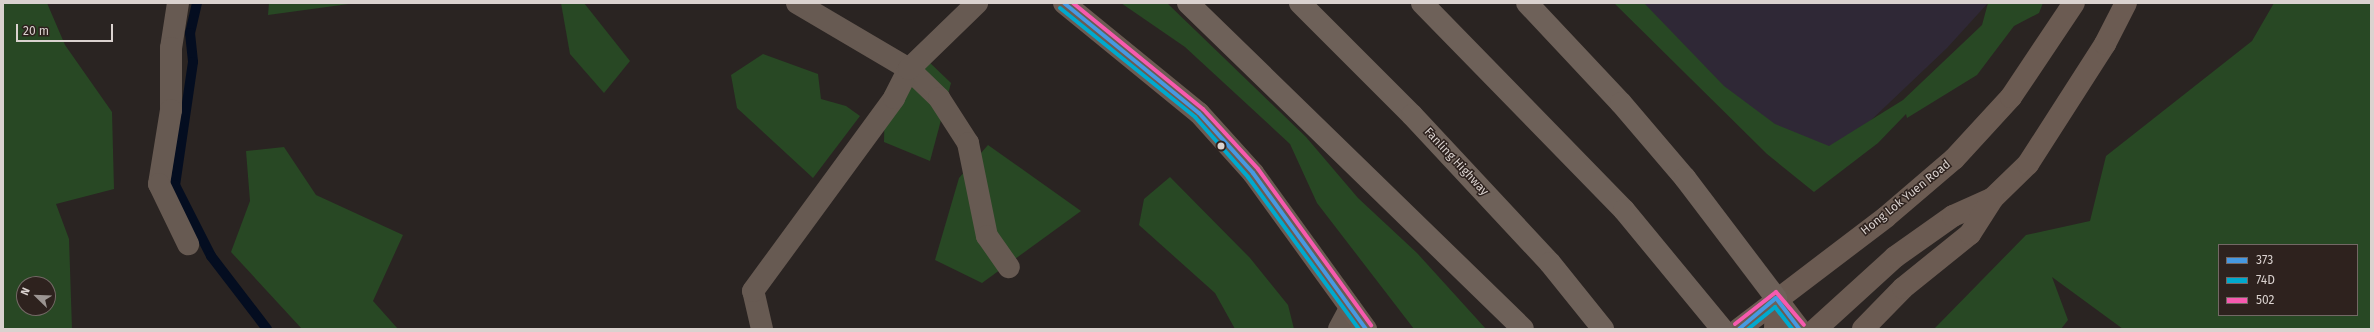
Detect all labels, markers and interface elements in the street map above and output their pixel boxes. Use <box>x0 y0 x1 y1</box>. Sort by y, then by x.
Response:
scale bar <box>18 16 115 42</box>
text: 20 m <box>23 24 49 38</box>
street label: Fanling Highway <box>1421 125 1491 199</box>
unlabelled marker <box>1216 141 1226 151</box>
street label: Hong Lok Yuen Road <box>1858 157 1954 239</box>
legend <box>2218 244 2358 316</box>
text: 373 <box>2256 253 2273 267</box>
text: 74D <box>2256 273 2275 287</box>
north arrow <box>16 276 56 316</box>
text: N <box>18 286 33 297</box>
text: 502 <box>2256 293 2275 307</box>

